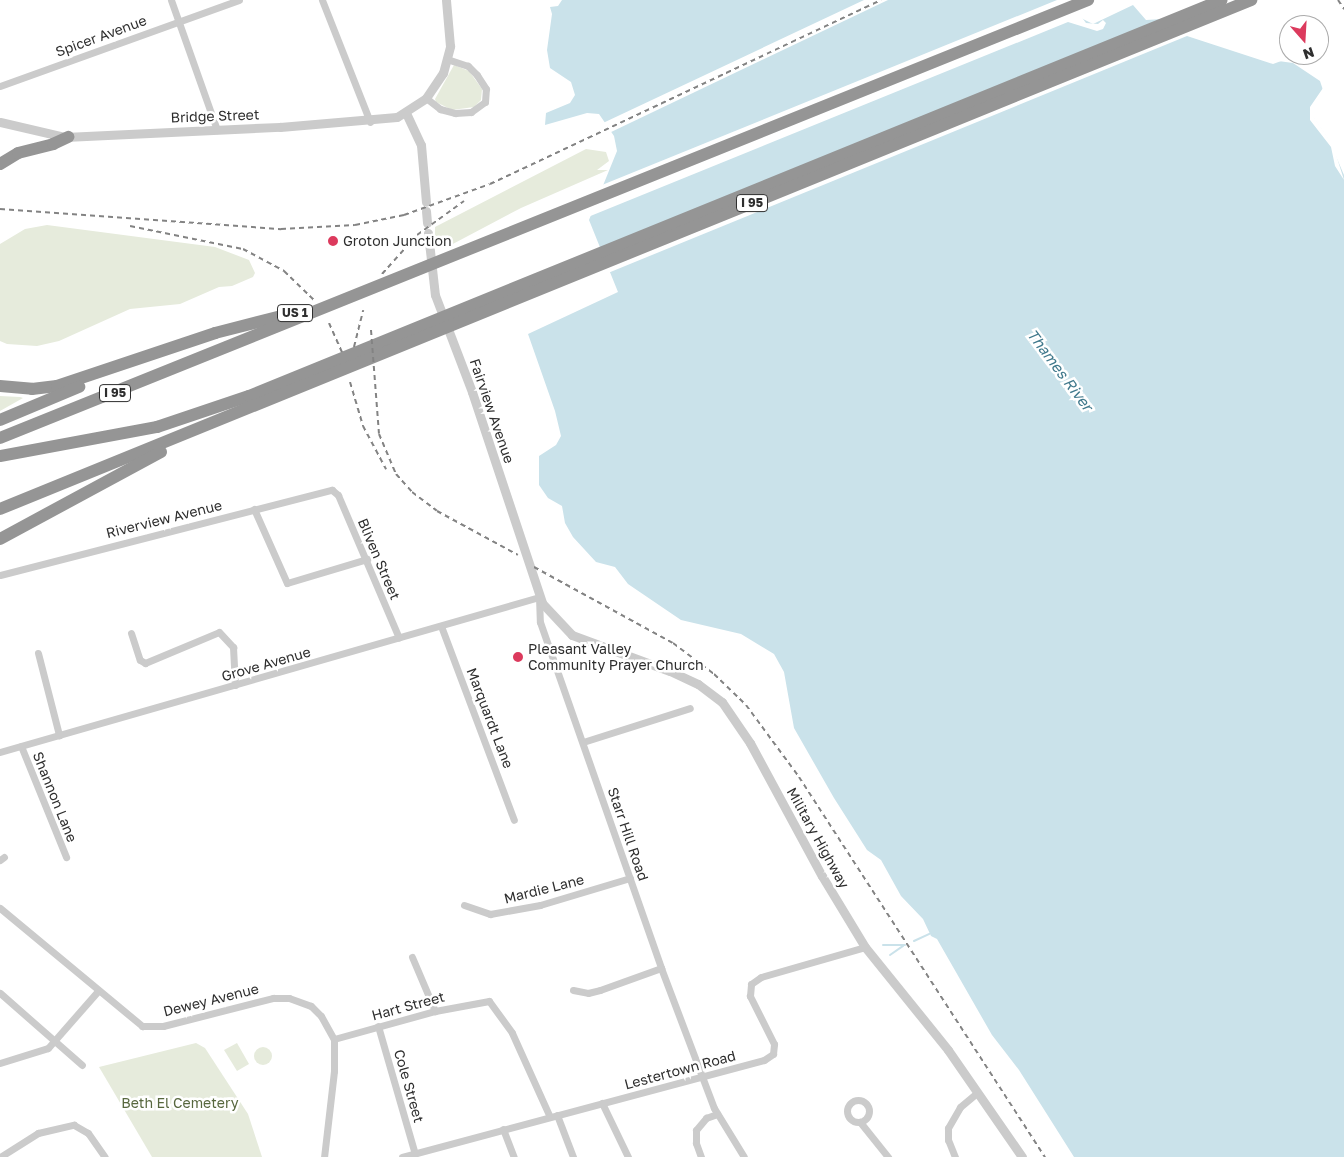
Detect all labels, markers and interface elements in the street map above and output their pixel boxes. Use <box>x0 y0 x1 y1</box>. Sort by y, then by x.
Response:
street label: Spicer Avenue <box>53 12 149 60</box>
north arrow <box>1279 15 1329 65</box>
text: N <box>1301 44 1317 63</box>
street label: Bridge Street <box>170 106 260 126</box>
road number: I 95 <box>736 194 768 212</box>
place label: Groton Junction <box>343 233 452 249</box>
marker: Groton Junction <box>327 235 339 247</box>
road number: US 1 <box>276 304 314 322</box>
water label: Thames River <box>1023 326 1097 414</box>
street label: Fairview Avenue <box>466 357 518 465</box>
road number: I 95 <box>99 383 131 402</box>
street label: Riverview Avenue <box>104 496 224 542</box>
street label: Bliven Street <box>354 516 404 602</box>
place label: Pleasant Valley Community Prayer Church <box>528 641 704 674</box>
street label: Grove Avenue <box>220 643 312 685</box>
marker: Pleasant Valley Community Prayer Church <box>512 651 524 663</box>
street label: Marquardt Lane <box>463 665 517 771</box>
street label: Shannon Lane <box>29 749 81 845</box>
street label: Starr Hill Road <box>604 785 652 883</box>
street label: Military Highway <box>783 785 853 891</box>
street label: Mardie Lane <box>502 871 586 907</box>
street label: Dewey Avenue <box>162 980 260 1020</box>
street label: Hart Street <box>370 988 446 1024</box>
street label: Cole Street <box>391 1047 427 1125</box>
street label: Lestertown Road <box>623 1047 737 1093</box>
park label: Beth El Cemetery <box>121 1095 239 1111</box>

